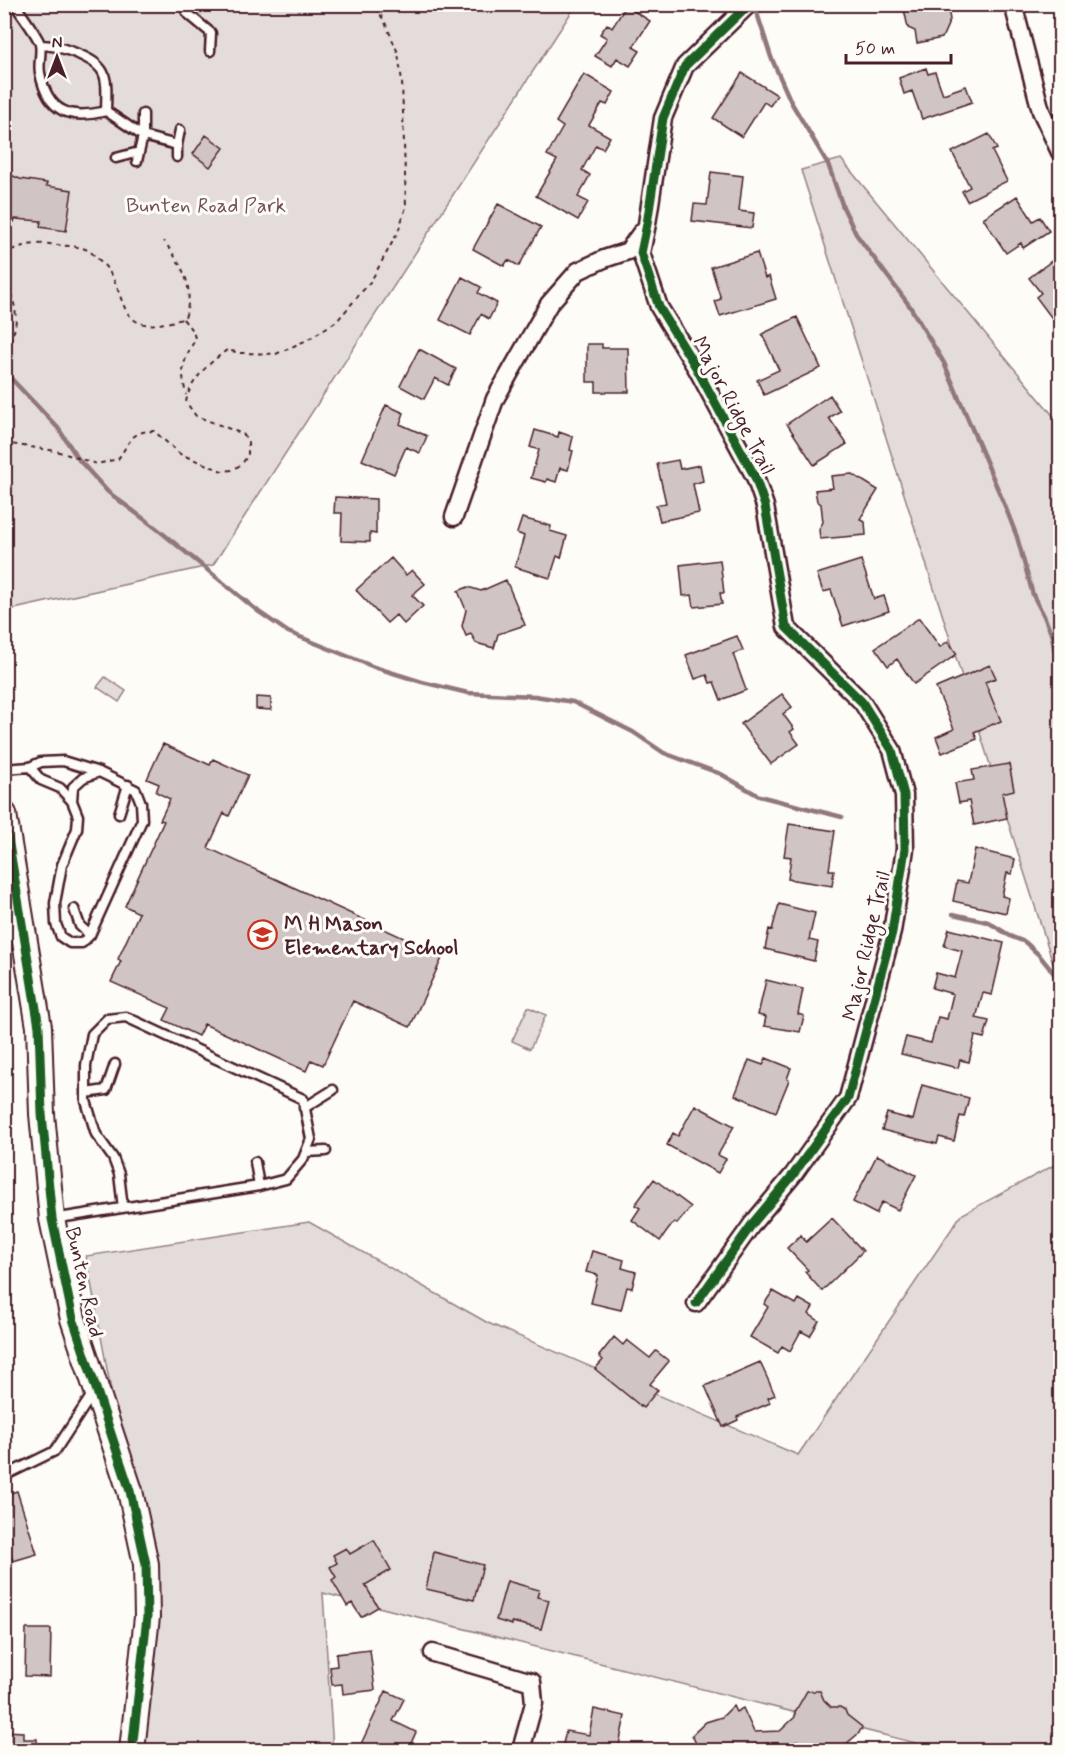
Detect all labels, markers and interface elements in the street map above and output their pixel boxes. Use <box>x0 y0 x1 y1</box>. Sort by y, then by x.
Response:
north arrow <box>27 27 87 87</box>
scale bar <box>846 27 951 65</box>
text: N <box>52 33 62 54</box>
text: 50 m <box>855 37 895 61</box>
park label: Bunten Road Park <box>126 192 286 220</box>
street label: Major Ridge Trail <box>684 331 781 480</box>
street label: Major Ridge Trail <box>836 869 899 1024</box>
place label: M H Mason Elementary School <box>284 910 459 962</box>
school or university icon: M H Mason Elementary School <box>247 919 279 951</box>
street label: Bunten Road <box>58 1224 110 1340</box>

